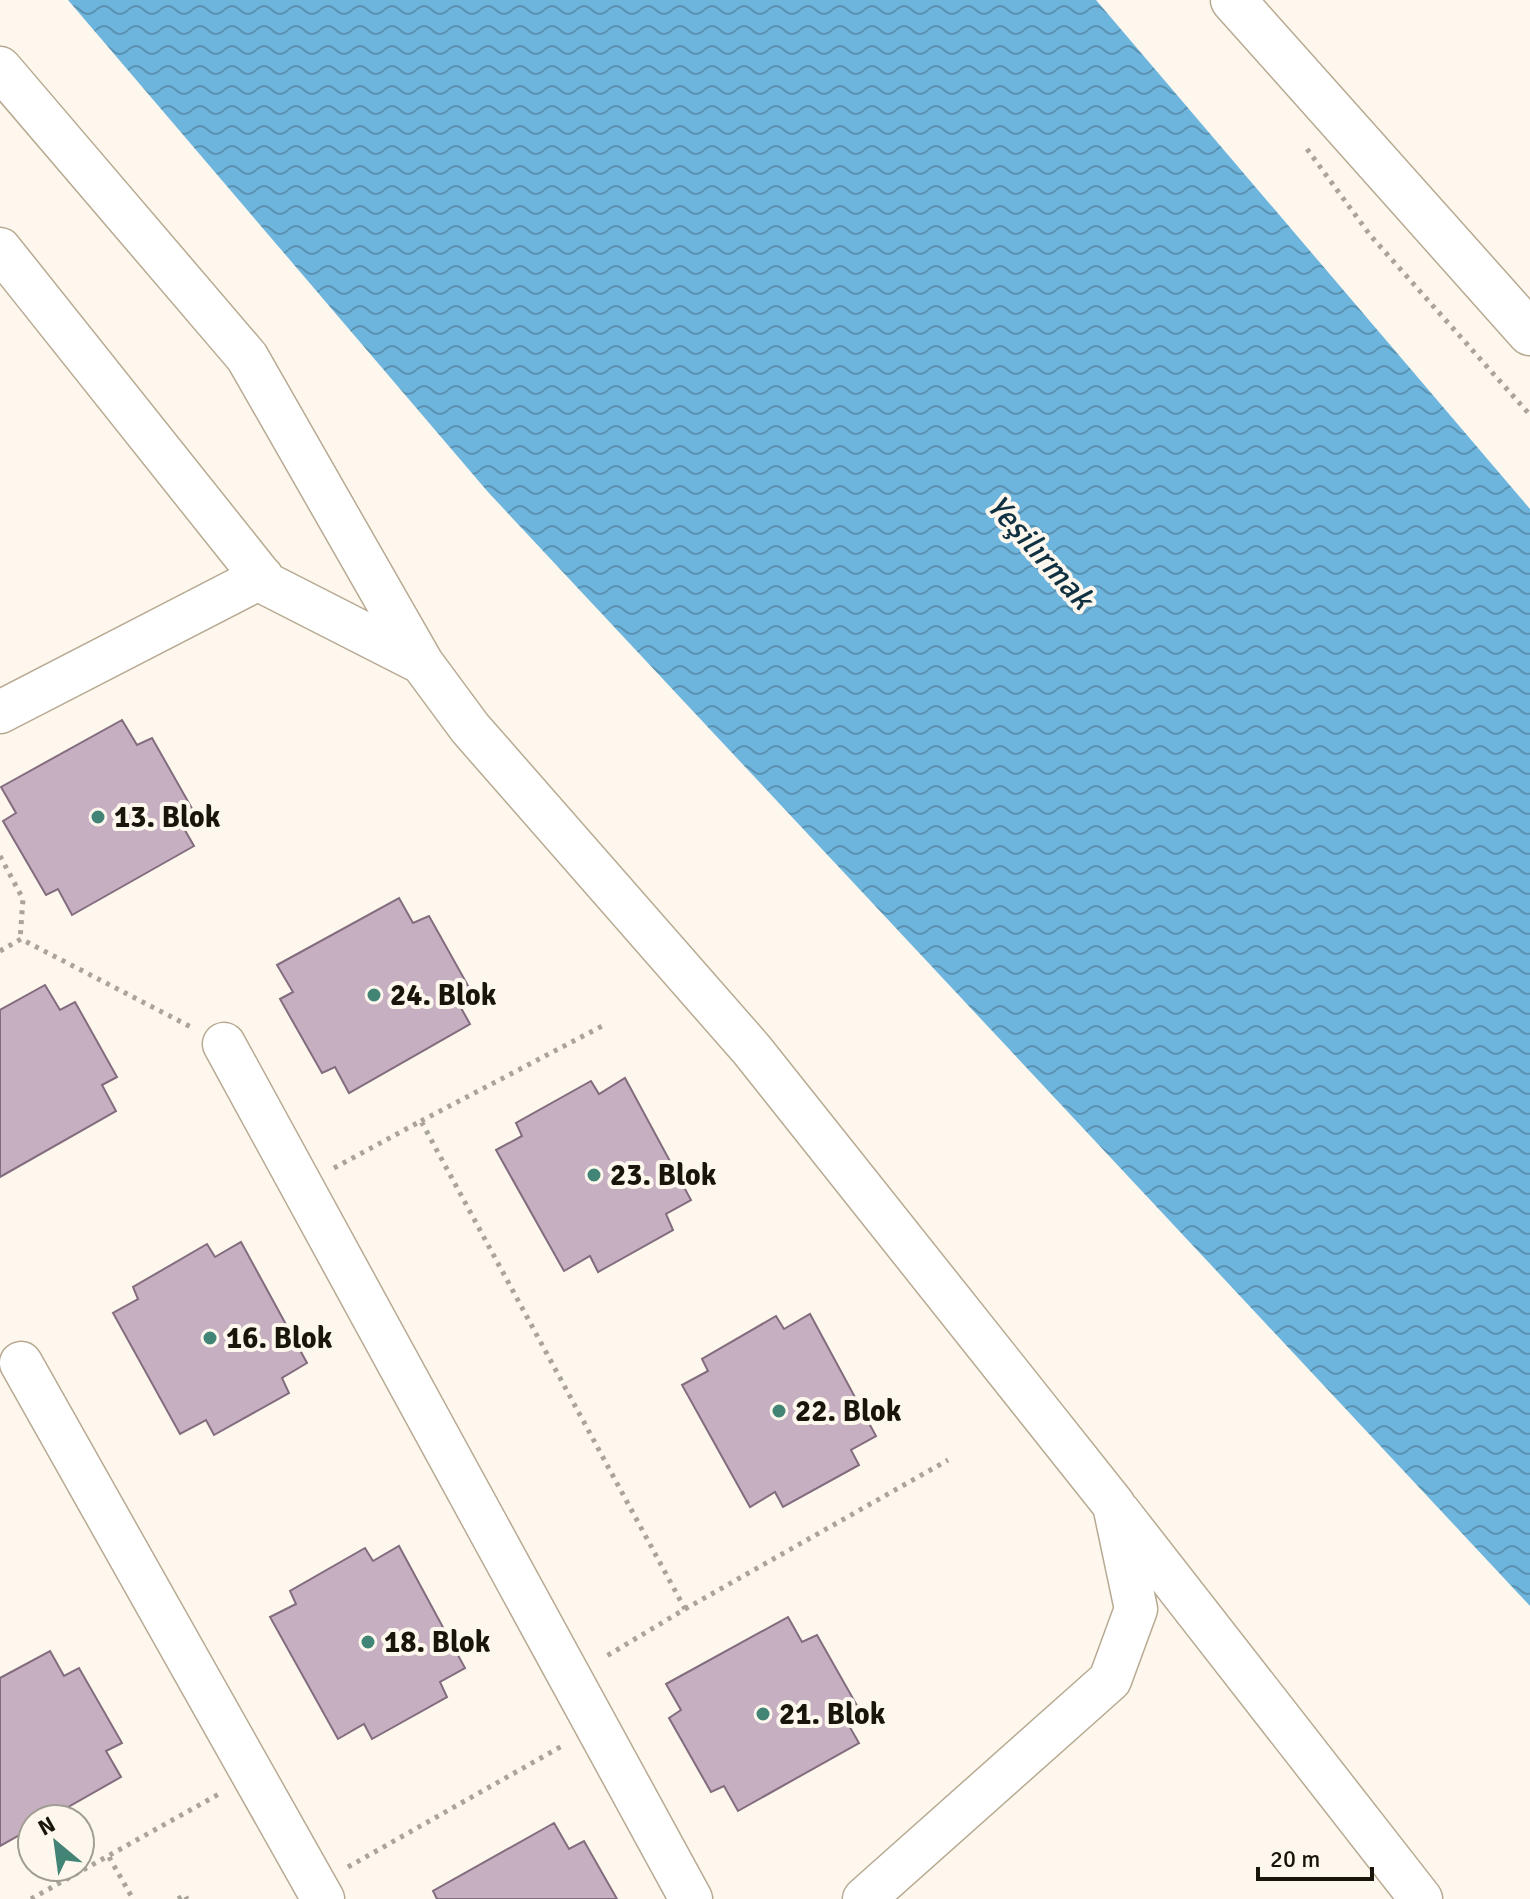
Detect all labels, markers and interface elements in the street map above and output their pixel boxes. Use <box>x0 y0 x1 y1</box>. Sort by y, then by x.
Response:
water label: Yeşilırmak <box>979 487 1103 619</box>
place label: 13. Blok <box>114 799 221 836</box>
marker: 13. Blok <box>89 808 107 826</box>
place label: 24. Blok <box>390 977 497 1014</box>
marker: 24. Blok <box>365 986 383 1004</box>
place label: 23. Blok <box>610 1157 717 1194</box>
marker: 23. Blok <box>585 1166 603 1184</box>
place label: 16. Blok <box>226 1320 333 1357</box>
marker: 16. Blok <box>201 1329 219 1347</box>
place label: 22. Blok <box>795 1393 902 1430</box>
marker: 22. Blok <box>770 1402 788 1420</box>
place label: 18. Blok <box>384 1624 491 1661</box>
marker: 18. Blok <box>359 1633 377 1651</box>
place label: 21. Blok <box>779 1696 886 1733</box>
marker: 21. Blok <box>754 1705 772 1723</box>
north arrow <box>16 1803 96 1883</box>
text: N <box>33 1810 60 1841</box>
scale bar <box>1258 1831 1372 1881</box>
text: 20 m <box>1270 1844 1320 1874</box>

